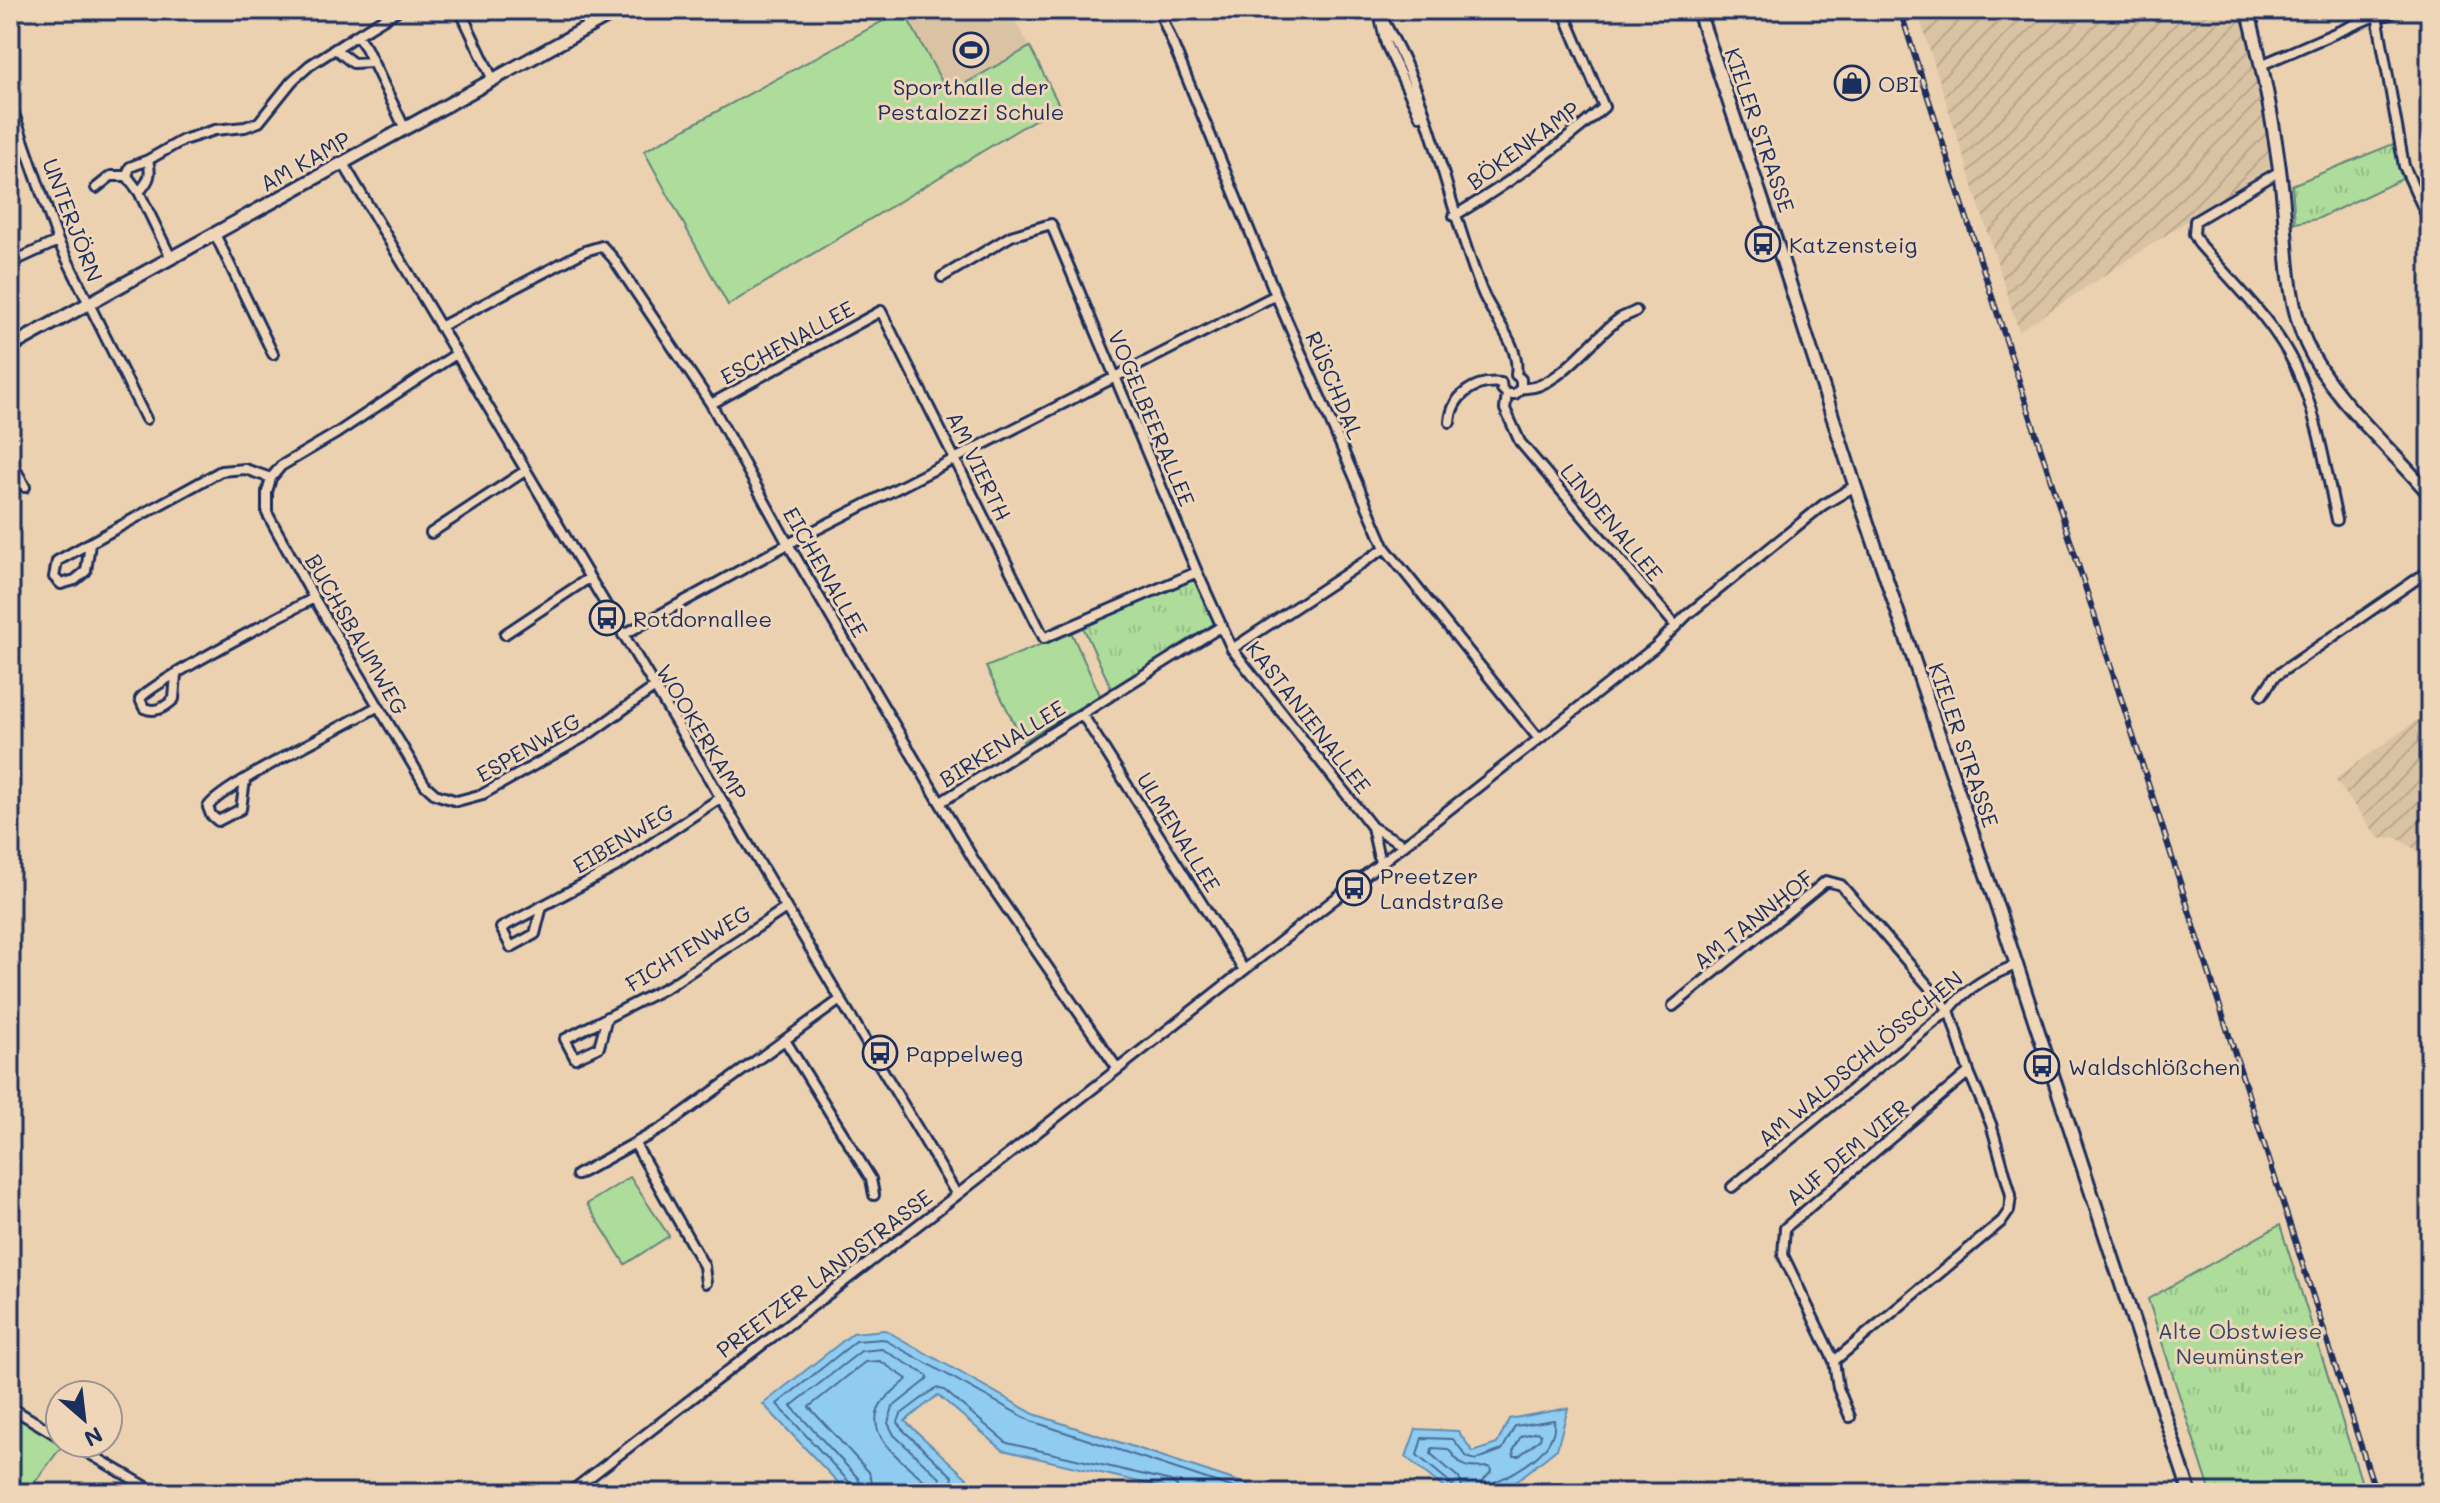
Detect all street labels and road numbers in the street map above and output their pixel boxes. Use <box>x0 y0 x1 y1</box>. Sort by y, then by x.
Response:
street label: KIELER STRASSE <box>1718 44 1802 216</box>
street label: BÖKENKAMP <box>1461 94 1585 196</box>
street label: AM KAMP <box>255 124 355 198</box>
street label: UNTERJÖRN <box>36 154 110 286</box>
street label: ESCHENALLEE <box>715 293 859 391</box>
street label: VOGELBEERALLEE <box>1102 326 1202 510</box>
street label: RÜSCHDAL <box>1299 327 1371 444</box>
street label: AM VIERTH <box>940 407 1018 525</box>
street label: LINDENALLEE <box>1554 457 1670 587</box>
street label: EICHENALLEE <box>777 502 875 642</box>
street label: BUCHSBAUMWEG <box>299 548 415 720</box>
street label: KASTANIENALLEE <box>1240 634 1378 800</box>
street label: WOOKERKAMP <box>650 659 754 805</box>
street label: KIELER STRASSE <box>1922 659 2006 831</box>
street label: BIRKENALLEE <box>934 693 1070 793</box>
street label: ESPENWEG <box>471 706 585 788</box>
street label: ULMENALLEE <box>1131 767 1227 897</box>
street label: EIBENWEG <box>567 796 679 880</box>
street label: AM TANNHOF <box>1687 863 1819 975</box>
street label: FICHTENWEG <box>620 898 756 998</box>
street label: AM WALDSCHLÖSSCHEN <box>1752 964 1968 1152</box>
street label: AUF DEM VIER <box>1779 1092 1915 1212</box>
street label: PREETZER LANDSTRASSE <box>710 1182 938 1364</box>

